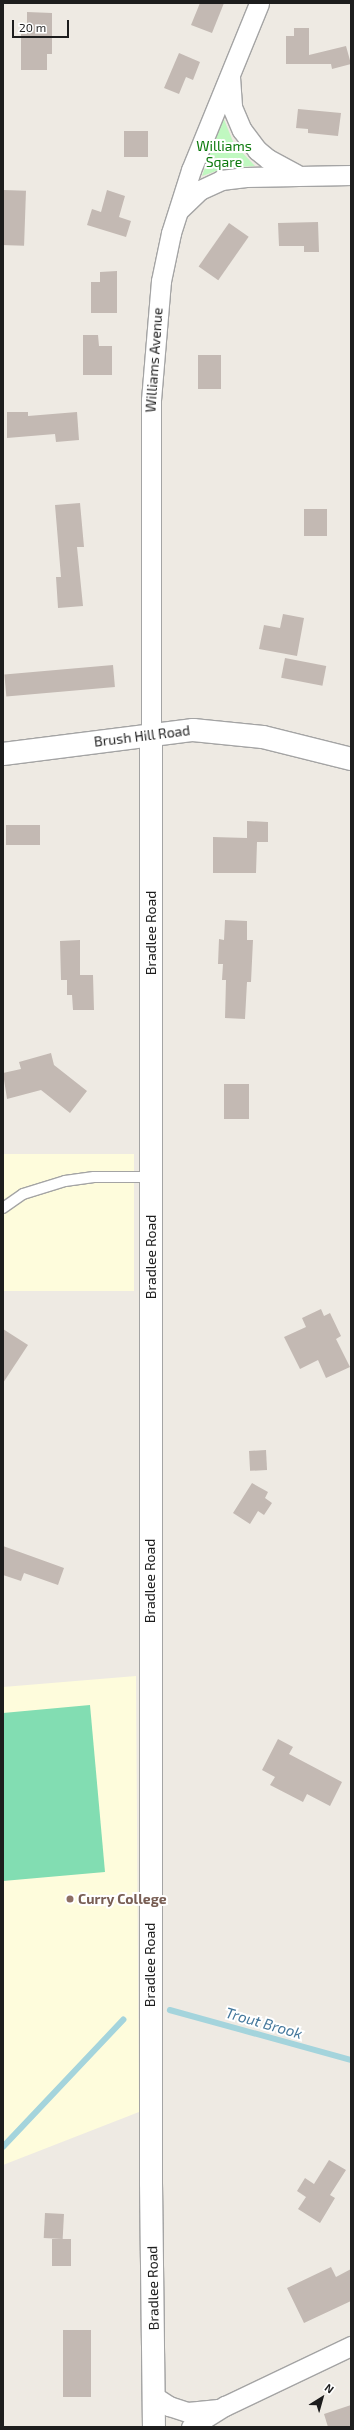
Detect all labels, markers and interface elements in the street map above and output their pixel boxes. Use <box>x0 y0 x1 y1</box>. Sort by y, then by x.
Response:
scale bar <box>14 12 71 38</box>
text: 20 m <box>19 20 46 34</box>
park label: Williams Sqare <box>196 138 252 170</box>
street label: Williams Avenue <box>142 307 166 413</box>
street label: Brush Hill Road <box>93 722 191 750</box>
street label: Bradlee Road <box>143 891 159 975</box>
street label: Bradlee Road <box>143 1215 159 1299</box>
street label: Bradlee Road <box>142 1539 158 1623</box>
place label: Curry College <box>78 1891 167 1907</box>
marker: Curry College <box>65 1894 75 1904</box>
street label: Bradlee Road <box>142 1923 158 2007</box>
water label: Trout Brook <box>223 2003 305 2043</box>
street label: Bradlee Road <box>144 2246 162 2330</box>
north arrow <box>302 2378 342 2418</box>
text: N <box>322 2380 337 2396</box>

